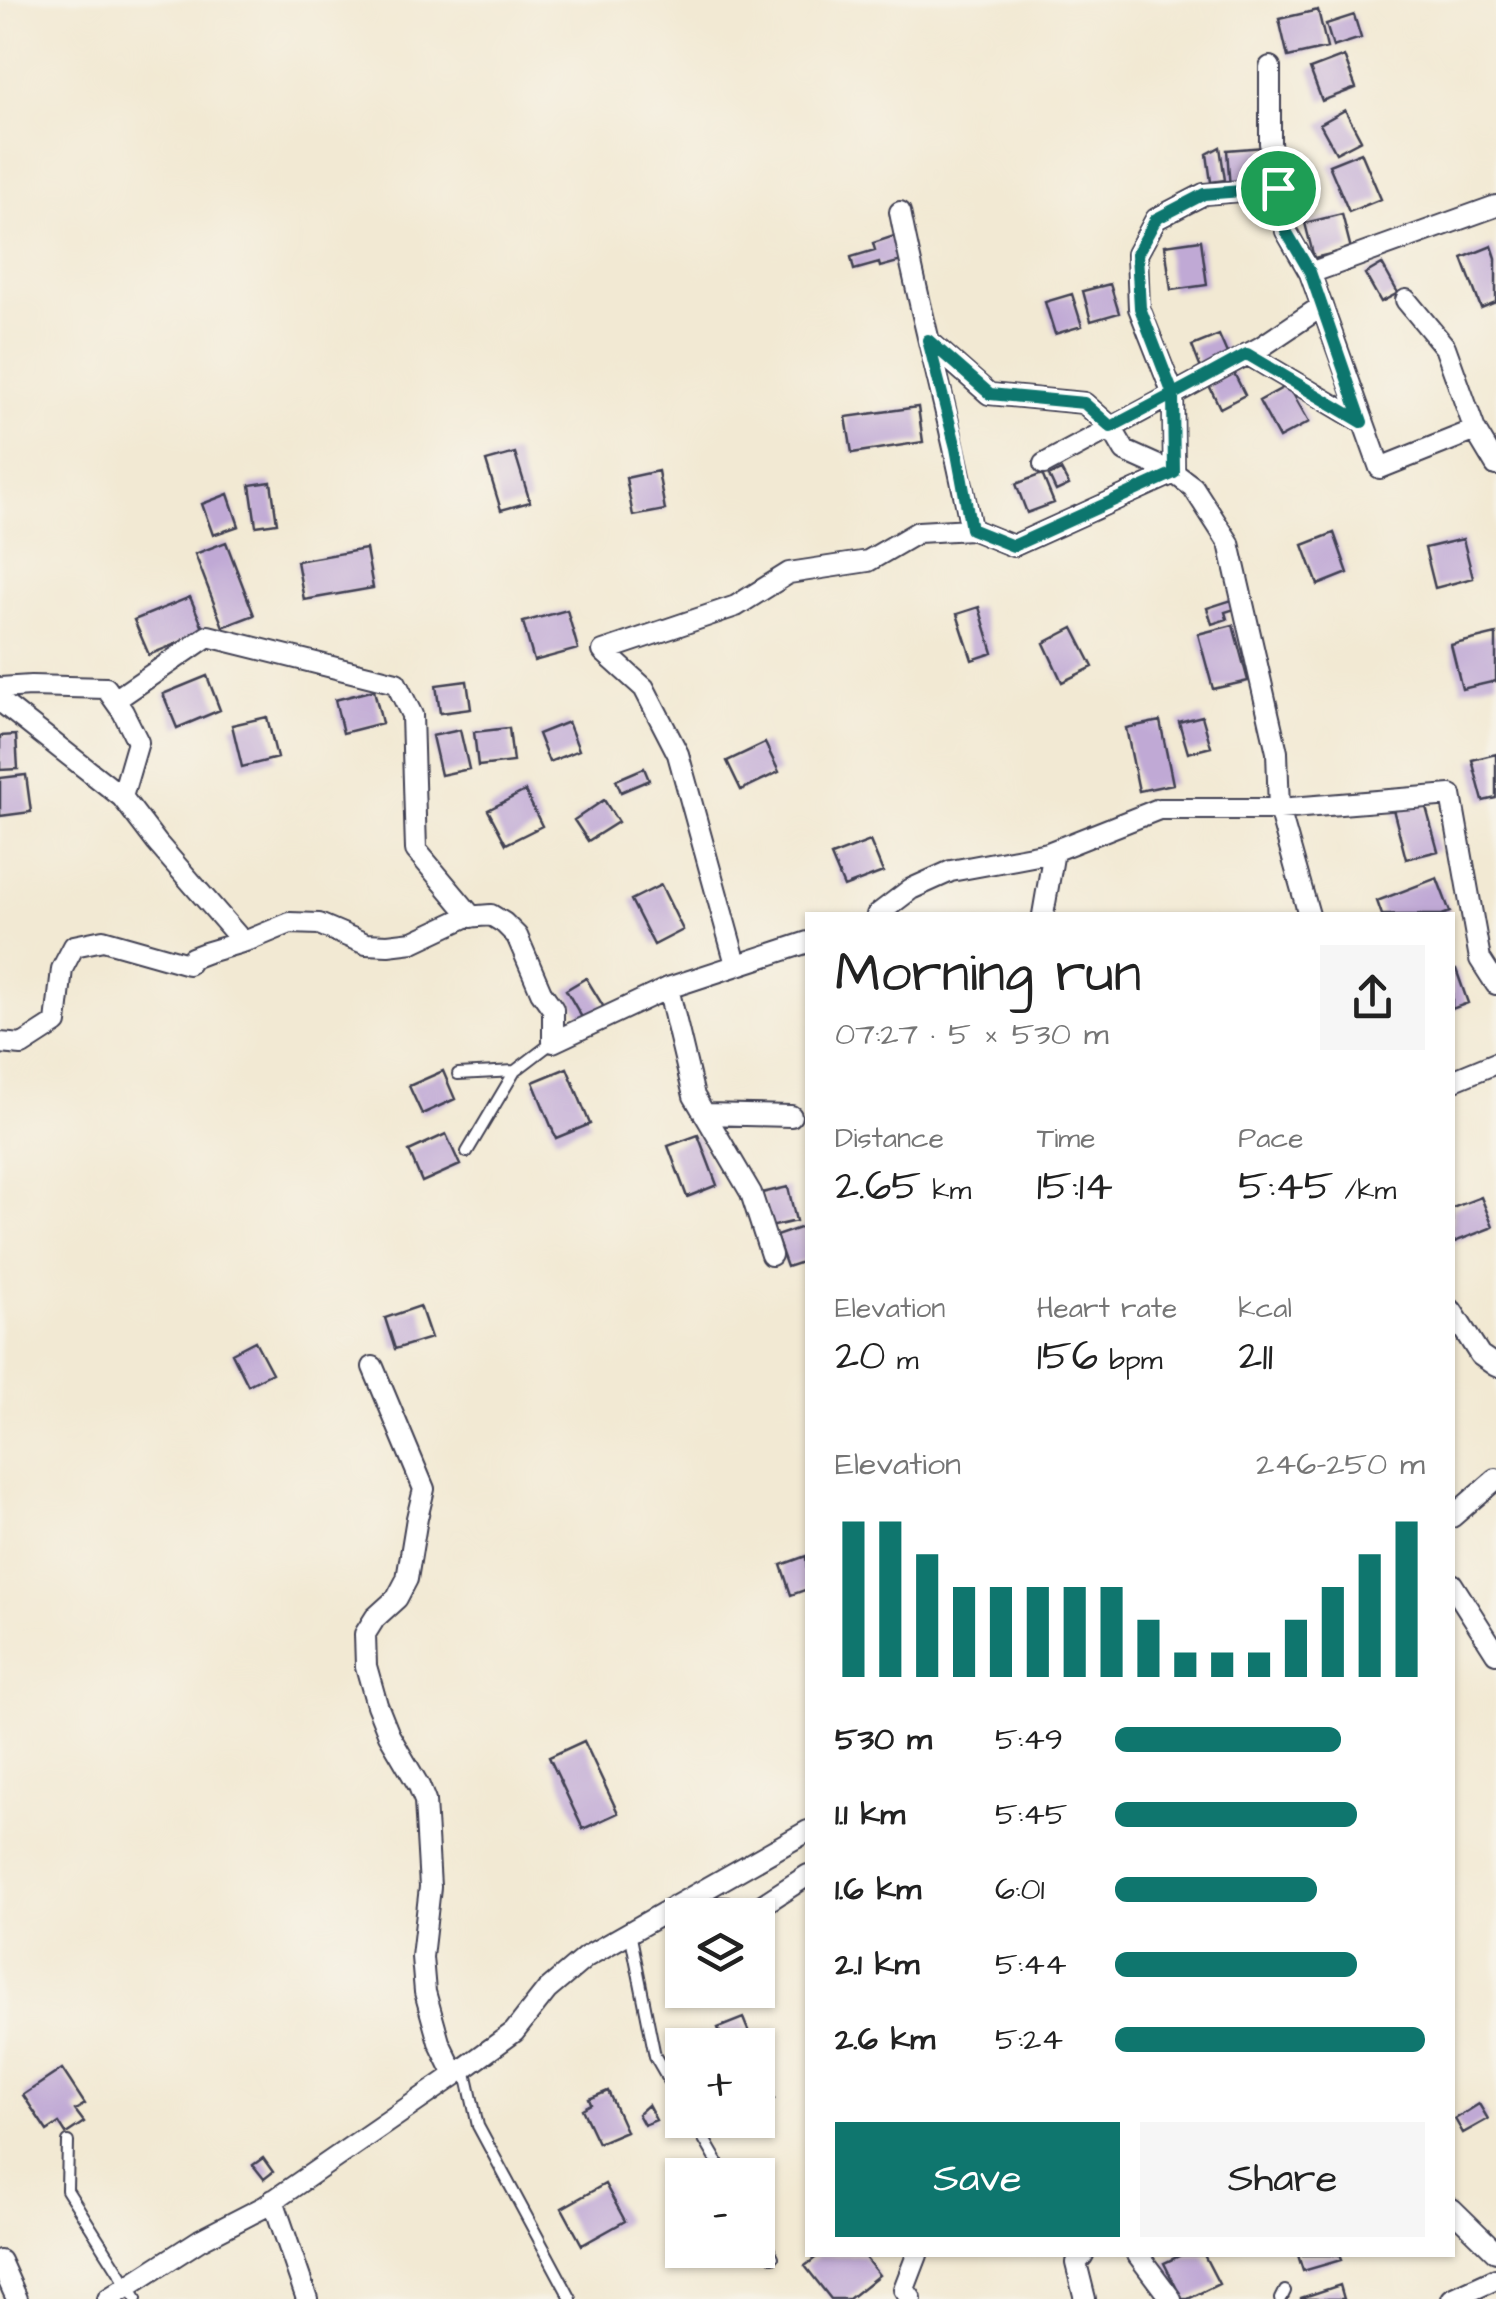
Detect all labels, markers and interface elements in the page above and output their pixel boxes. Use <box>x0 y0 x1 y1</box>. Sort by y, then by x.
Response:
pin <box>1236 146 1321 231</box>
icon: arrive <box>1251 161 1306 216</box>
text: Morning run <box>835 936 1141 1012</box>
button: share <box>1320 945 1425 1050</box>
text: 07:27 · 5 × 530 m <box>835 1012 1109 1057</box>
text: Distance <box>835 1119 944 1158</box>
text: Time <box>1037 1119 1095 1158</box>
text: Pace <box>1238 1119 1303 1158</box>
text: 2.65 <box>835 1158 921 1216</box>
text: 15:14 <box>1037 1158 1113 1216</box>
text: 5:45 <box>1238 1158 1333 1216</box>
text: km <box>921 1171 971 1210</box>
text: /km <box>1333 1171 1396 1210</box>
text: Elevation <box>835 1289 945 1328</box>
text: Heart rate <box>1037 1289 1177 1328</box>
text: kcal <box>1238 1289 1292 1328</box>
text: 20 <box>835 1328 886 1386</box>
text: 156 <box>1037 1328 1098 1386</box>
text: 211 <box>1238 1328 1273 1386</box>
text: m <box>886 1341 919 1380</box>
text: bpm <box>1098 1341 1162 1380</box>
text: Elevation <box>835 1442 961 1487</box>
text: 246–250 m <box>1256 1442 1425 1487</box>
text: 530 m <box>835 1717 932 1762</box>
text: 5:49 <box>995 1717 1063 1762</box>
text: 1.1 km <box>835 1792 905 1837</box>
text: 5:45 <box>995 1792 1067 1837</box>
text: 1.6 km <box>835 1867 921 1912</box>
text: 6:01 <box>995 1867 1045 1912</box>
map controls <box>665 1898 775 2268</box>
button: layers <box>665 1898 775 2008</box>
text: 2.1 km <box>835 1942 919 1987</box>
text: 5:44 <box>995 1942 1067 1987</box>
text: 2.6 km <box>835 2017 935 2062</box>
text: 5:24 <box>995 2017 1063 2062</box>
button: + <box>665 2028 775 2138</box>
button: Save <box>835 2122 1120 2237</box>
button: Share <box>1140 2122 1425 2237</box>
button: − <box>665 2158 775 2268</box>

